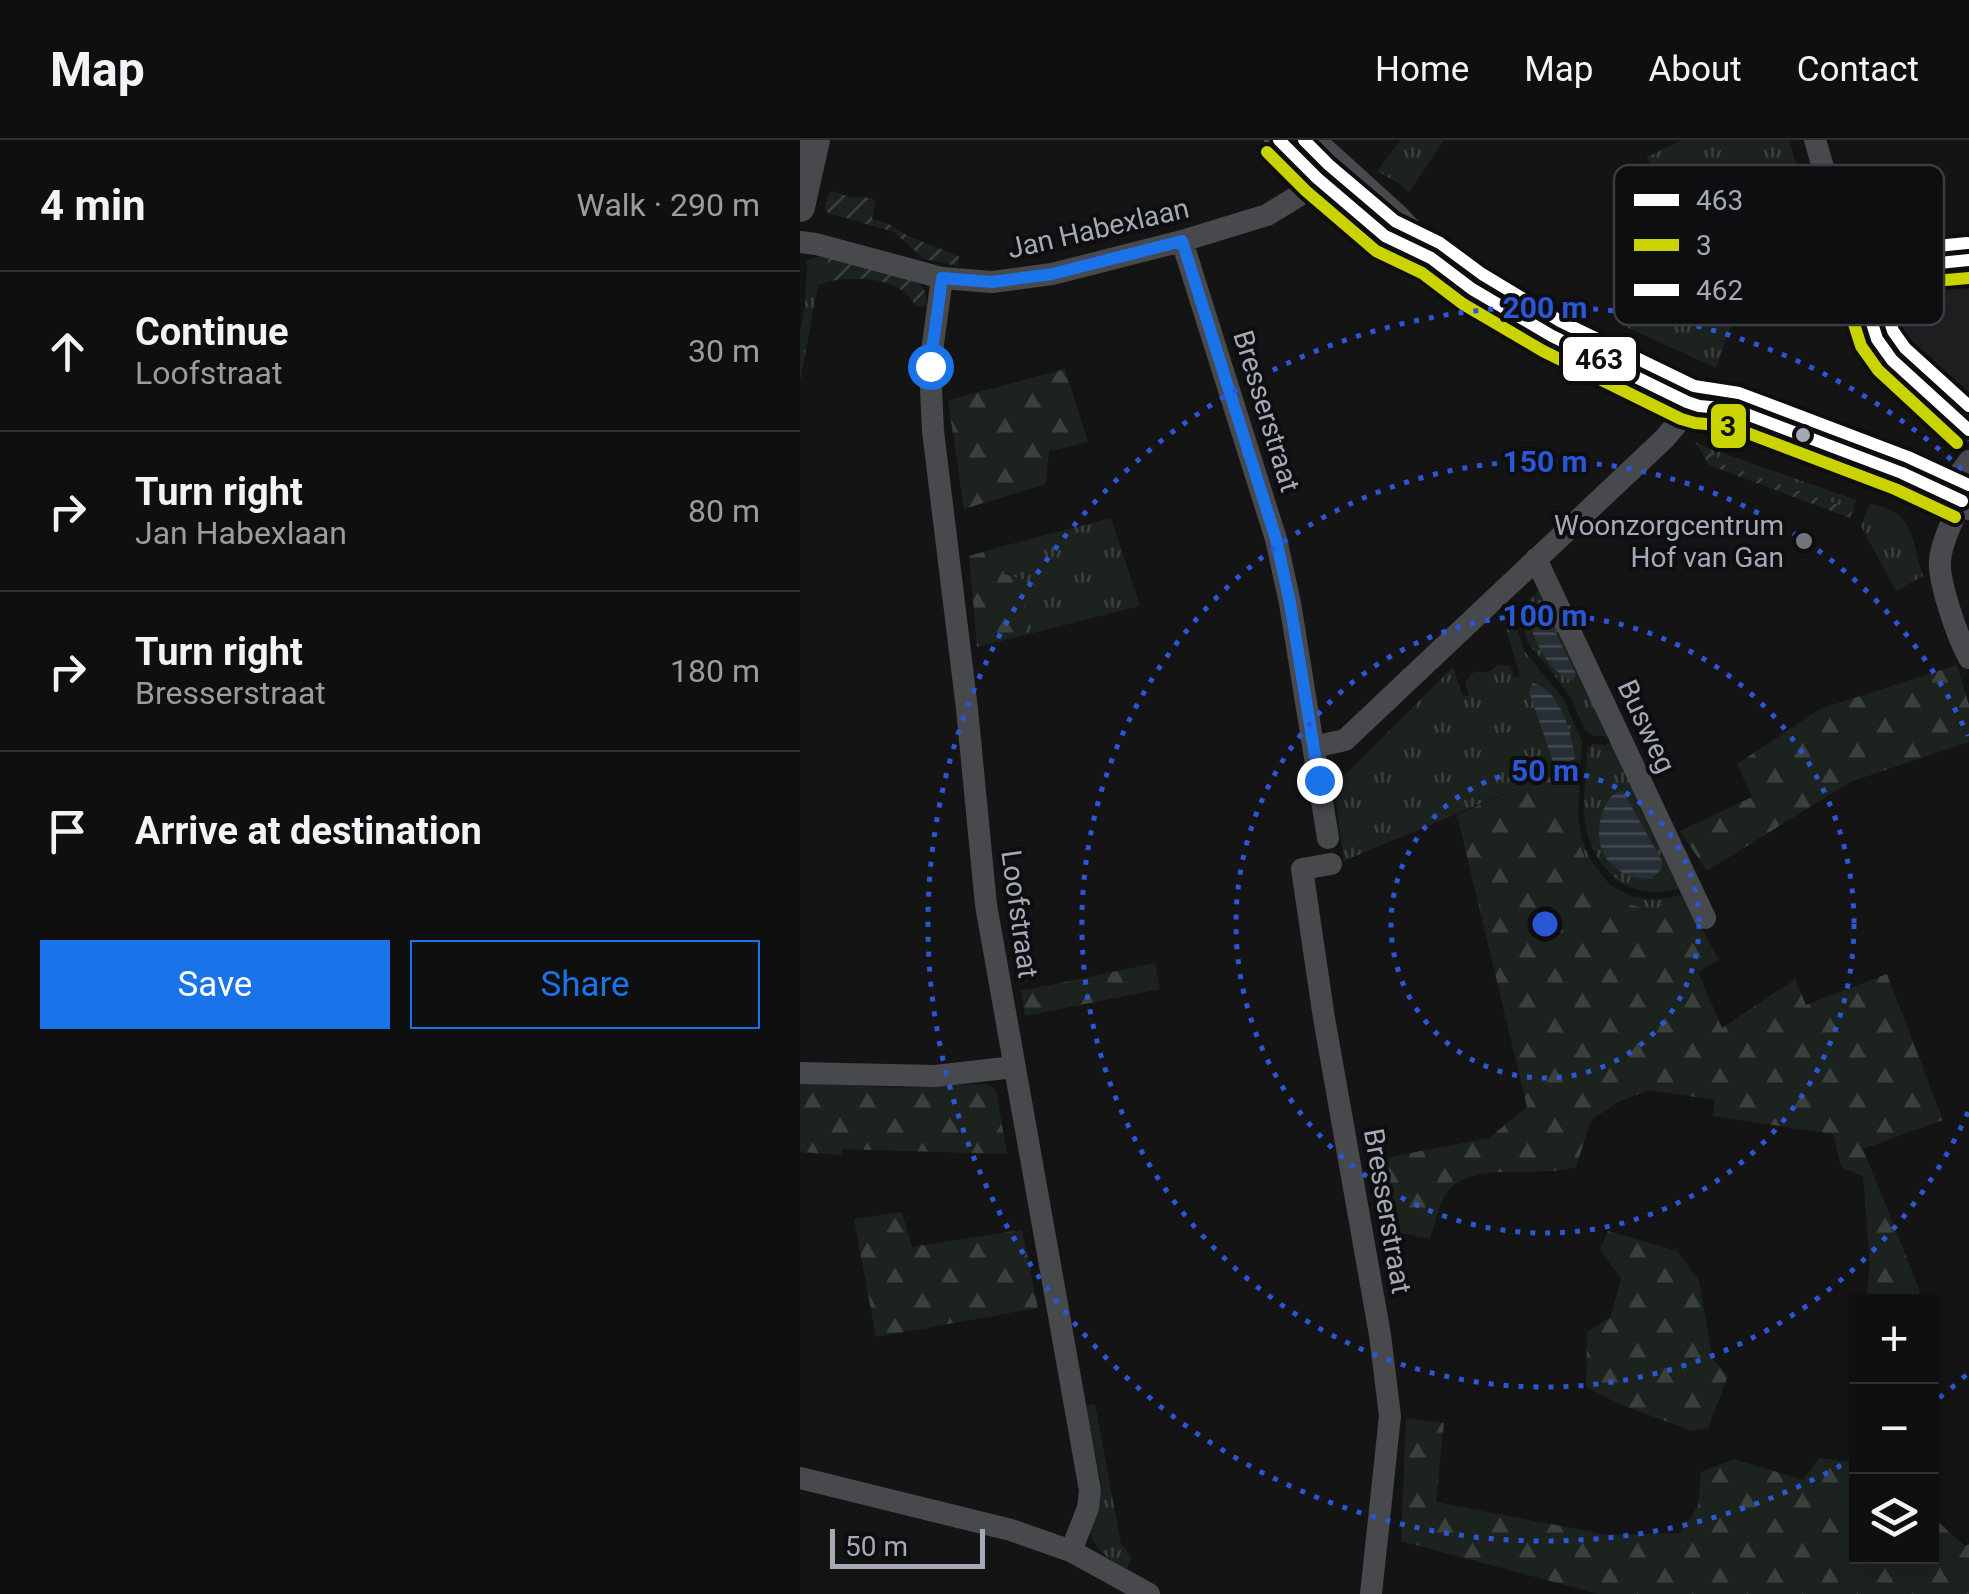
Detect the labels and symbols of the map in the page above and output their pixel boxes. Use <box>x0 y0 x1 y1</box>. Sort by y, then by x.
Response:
legend <box>1614 165 1944 325</box>
text: 463 <box>1696 184 1743 217</box>
street label: Jan Habexlaan <box>1004 192 1192 265</box>
text: 3 <box>1696 229 1712 262</box>
text: 462 <box>1696 274 1743 307</box>
text: 200 m <box>1502 290 1588 325</box>
street label: Bresserstraat <box>1226 327 1307 496</box>
line badge: 463 <box>1561 335 1638 383</box>
text: 463 <box>1575 343 1623 376</box>
route start <box>908 344 954 390</box>
line badge: 3 <box>1709 402 1748 450</box>
text: 3 <box>1720 410 1736 443</box>
unlabelled marker <box>1793 425 1813 445</box>
text: 150 m <box>1502 444 1588 479</box>
place label: Woonzorgcentrum Hof van Gan <box>1554 509 1784 574</box>
marker: Woonzorgcentrum Hof van Gan <box>1793 530 1815 552</box>
text: 100 m <box>1502 598 1588 633</box>
street label: Busweg <box>1611 674 1682 778</box>
text: 50 m <box>1511 753 1579 788</box>
route end <box>1297 758 1343 804</box>
street label: Loofstraat <box>994 848 1045 980</box>
centre of rings <box>1527 906 1563 942</box>
street label: Bresserstraat <box>1357 1126 1418 1296</box>
scale bar <box>830 1524 985 1568</box>

